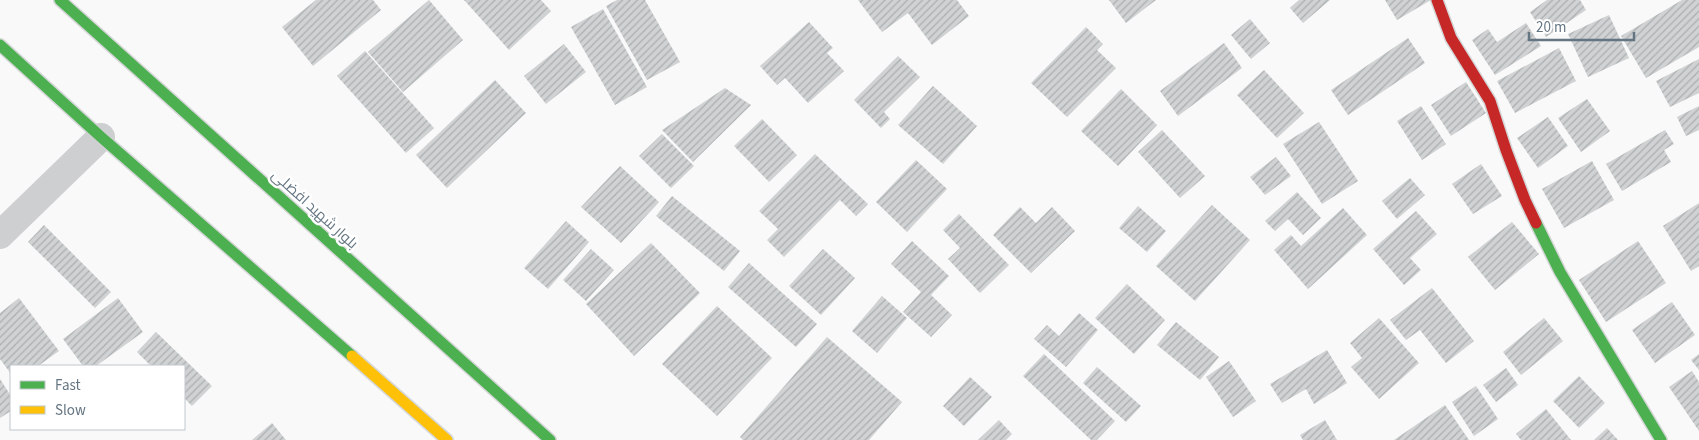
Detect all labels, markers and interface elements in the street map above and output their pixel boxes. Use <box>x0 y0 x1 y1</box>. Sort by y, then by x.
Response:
scale bar <box>1529 10 1634 42</box>
text: 20 m <box>1536 17 1566 38</box>
street label: بلوار شهید افضلی <box>267 165 362 254</box>
legend <box>10 365 185 430</box>
text: Fast <box>55 375 81 396</box>
text: Slow <box>55 400 86 421</box>

